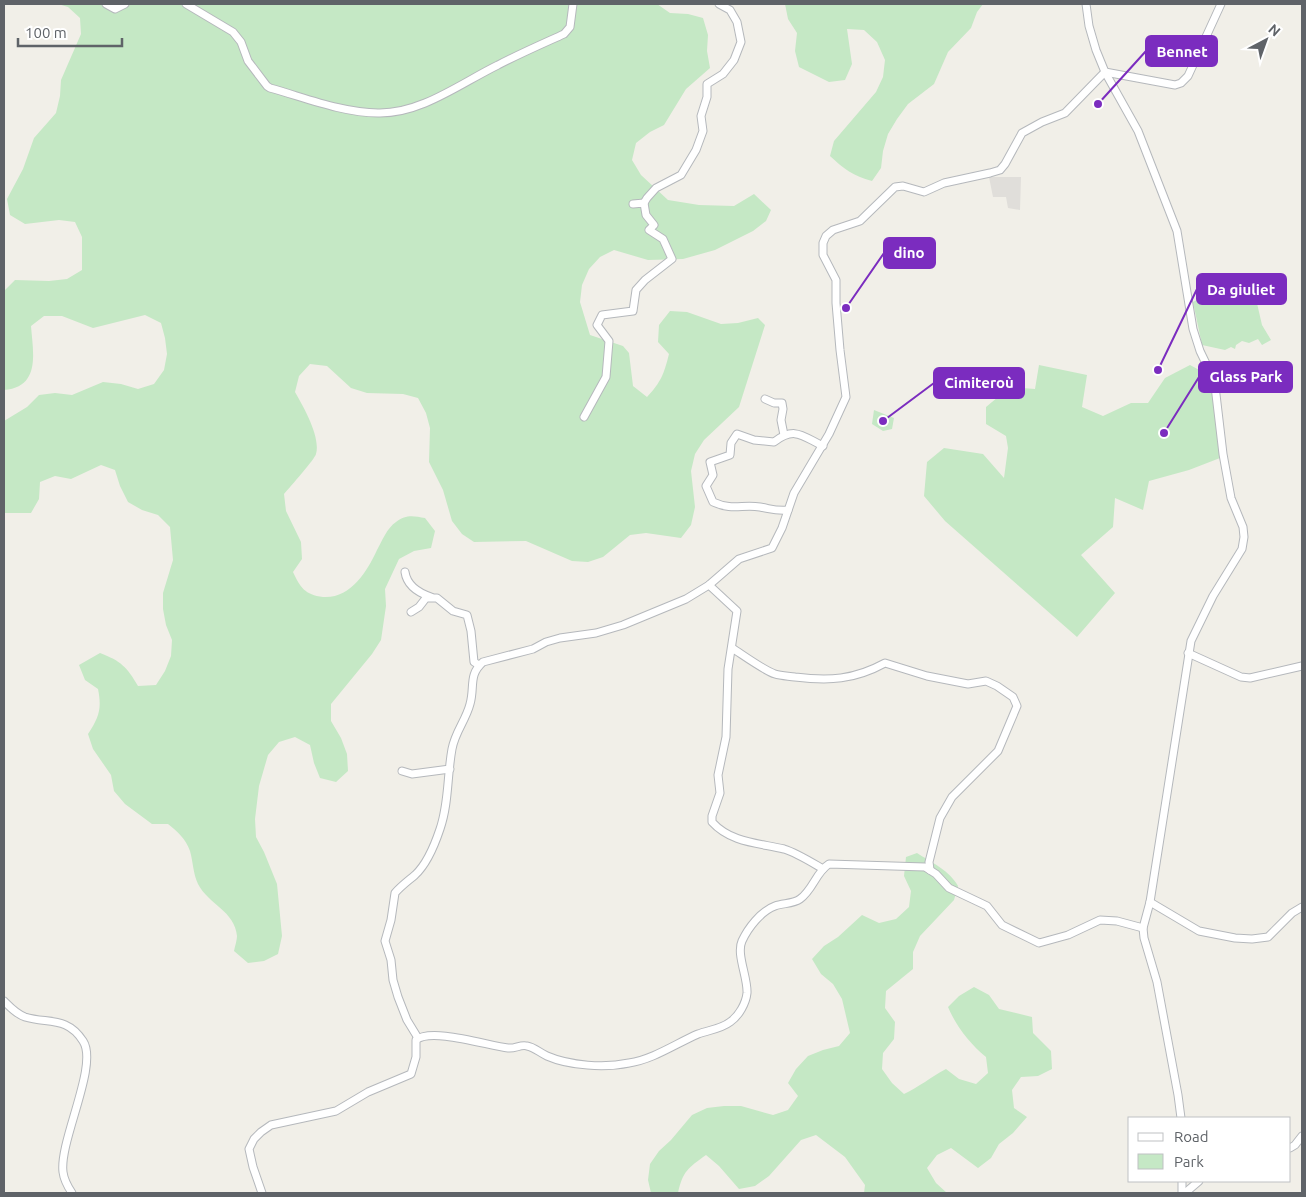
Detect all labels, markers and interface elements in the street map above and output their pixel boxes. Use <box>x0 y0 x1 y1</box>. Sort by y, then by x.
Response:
scale bar <box>18 15 121 47</box>
north arrow <box>1241 15 1291 65</box>
text: N <box>1265 21 1284 40</box>
text: 100 m <box>25 24 67 41</box>
callout: Bennet <box>1146 36 1217 66</box>
text: Bennet <box>1156 43 1208 60</box>
callout: dino <box>884 238 935 268</box>
text: dino <box>894 244 924 261</box>
callout: Da giuliet <box>1197 274 1286 304</box>
text: Da giuliet <box>1207 281 1276 298</box>
callout: Glass Park <box>1199 362 1292 392</box>
callout: Cimiteroù <box>934 368 1024 398</box>
text: Glass Park <box>1210 368 1283 385</box>
text: Cimiteroù <box>944 374 1014 391</box>
legend <box>1128 1117 1291 1182</box>
text: Road <box>1174 1128 1209 1145</box>
text: Park <box>1174 1153 1204 1170</box>

